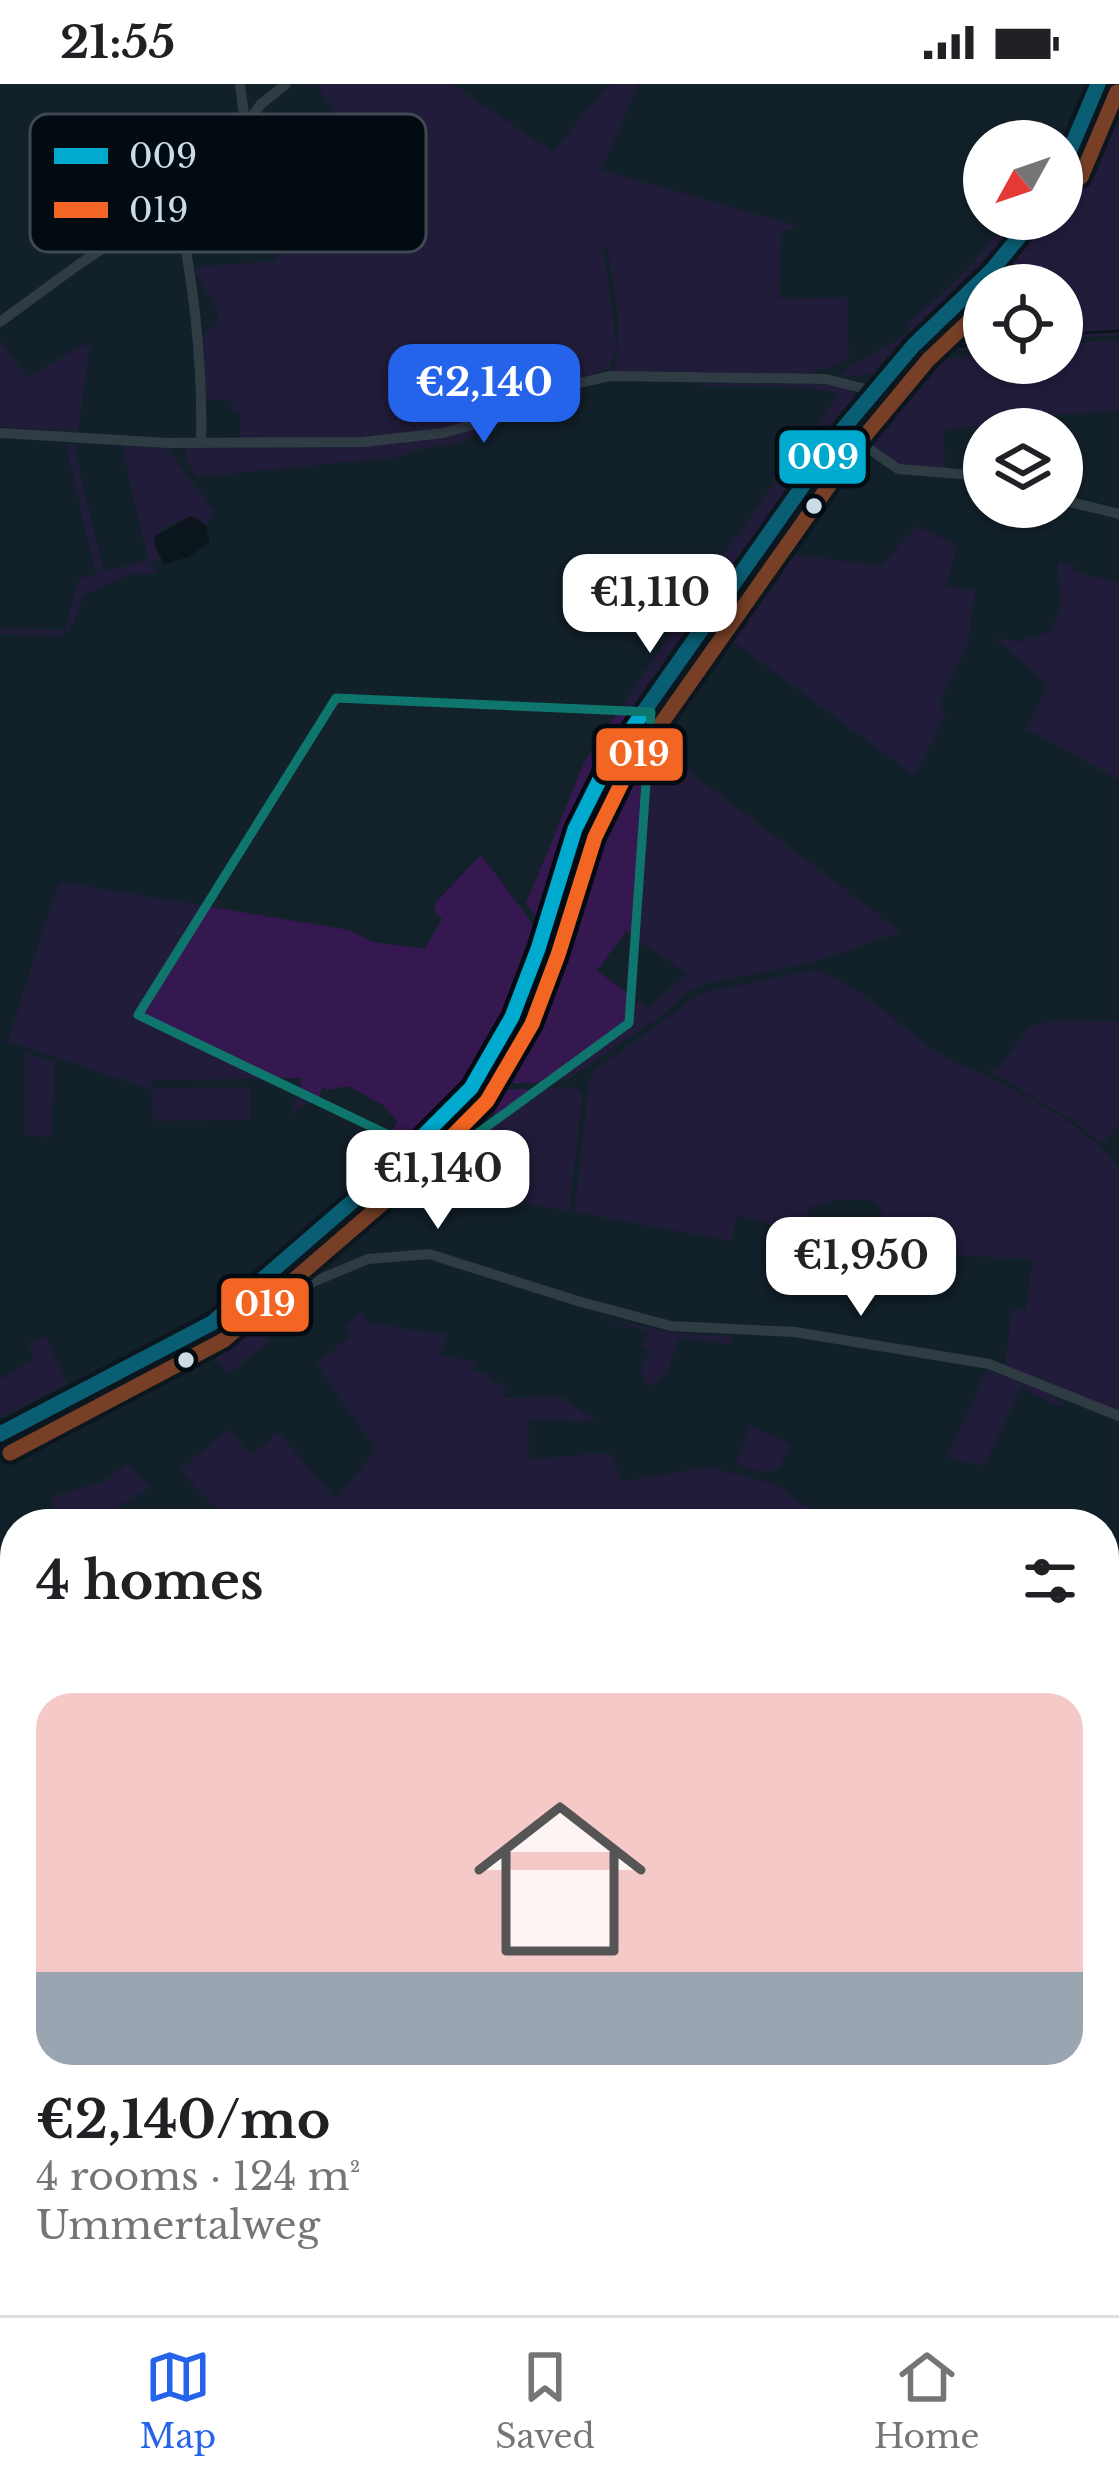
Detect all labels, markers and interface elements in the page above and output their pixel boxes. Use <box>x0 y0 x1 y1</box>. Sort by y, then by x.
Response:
text: 21:55 <box>60 14 175 70</box>
legend <box>30 114 426 252</box>
north arrow <box>963 120 1083 240</box>
map controls <box>963 120 1083 528</box>
text: 009 <box>129 136 197 177</box>
text: 019 <box>129 190 189 231</box>
button: locate <box>963 264 1083 384</box>
pin: €2,140 <box>386 344 582 446</box>
text: €2,140 <box>415 358 553 407</box>
button: layers <box>963 408 1083 528</box>
line badge: 009 <box>777 428 868 486</box>
text: 009 <box>787 437 859 478</box>
unlabelled marker <box>803 495 825 517</box>
pin: €1,110 <box>552 554 748 656</box>
text: €1,110 <box>590 568 710 617</box>
line badge: 019 <box>594 726 685 783</box>
text: 019 <box>608 734 670 775</box>
pin: €1,140 <box>340 1130 536 1232</box>
text: €1,140 <box>373 1144 503 1193</box>
pin: €1,950 <box>763 1217 959 1319</box>
text: €1,950 <box>793 1231 929 1280</box>
line badge: 019 <box>219 1276 311 1334</box>
text: 019 <box>234 1284 296 1325</box>
unlabelled marker <box>175 1349 197 1371</box>
icon: filters <box>1017 1548 1083 1614</box>
text: 4 homes <box>36 1550 264 1613</box>
icon: home <box>452 1771 668 1987</box>
text: €2,140/mo <box>36 2089 330 2152</box>
text: 4 rooms · 124 m² <box>36 2152 361 2201</box>
text: Ummertalweg <box>36 2201 320 2250</box>
tab: Map <box>140 2344 216 2457</box>
tab: Saved <box>495 2344 595 2457</box>
tab: Home <box>874 2344 979 2457</box>

